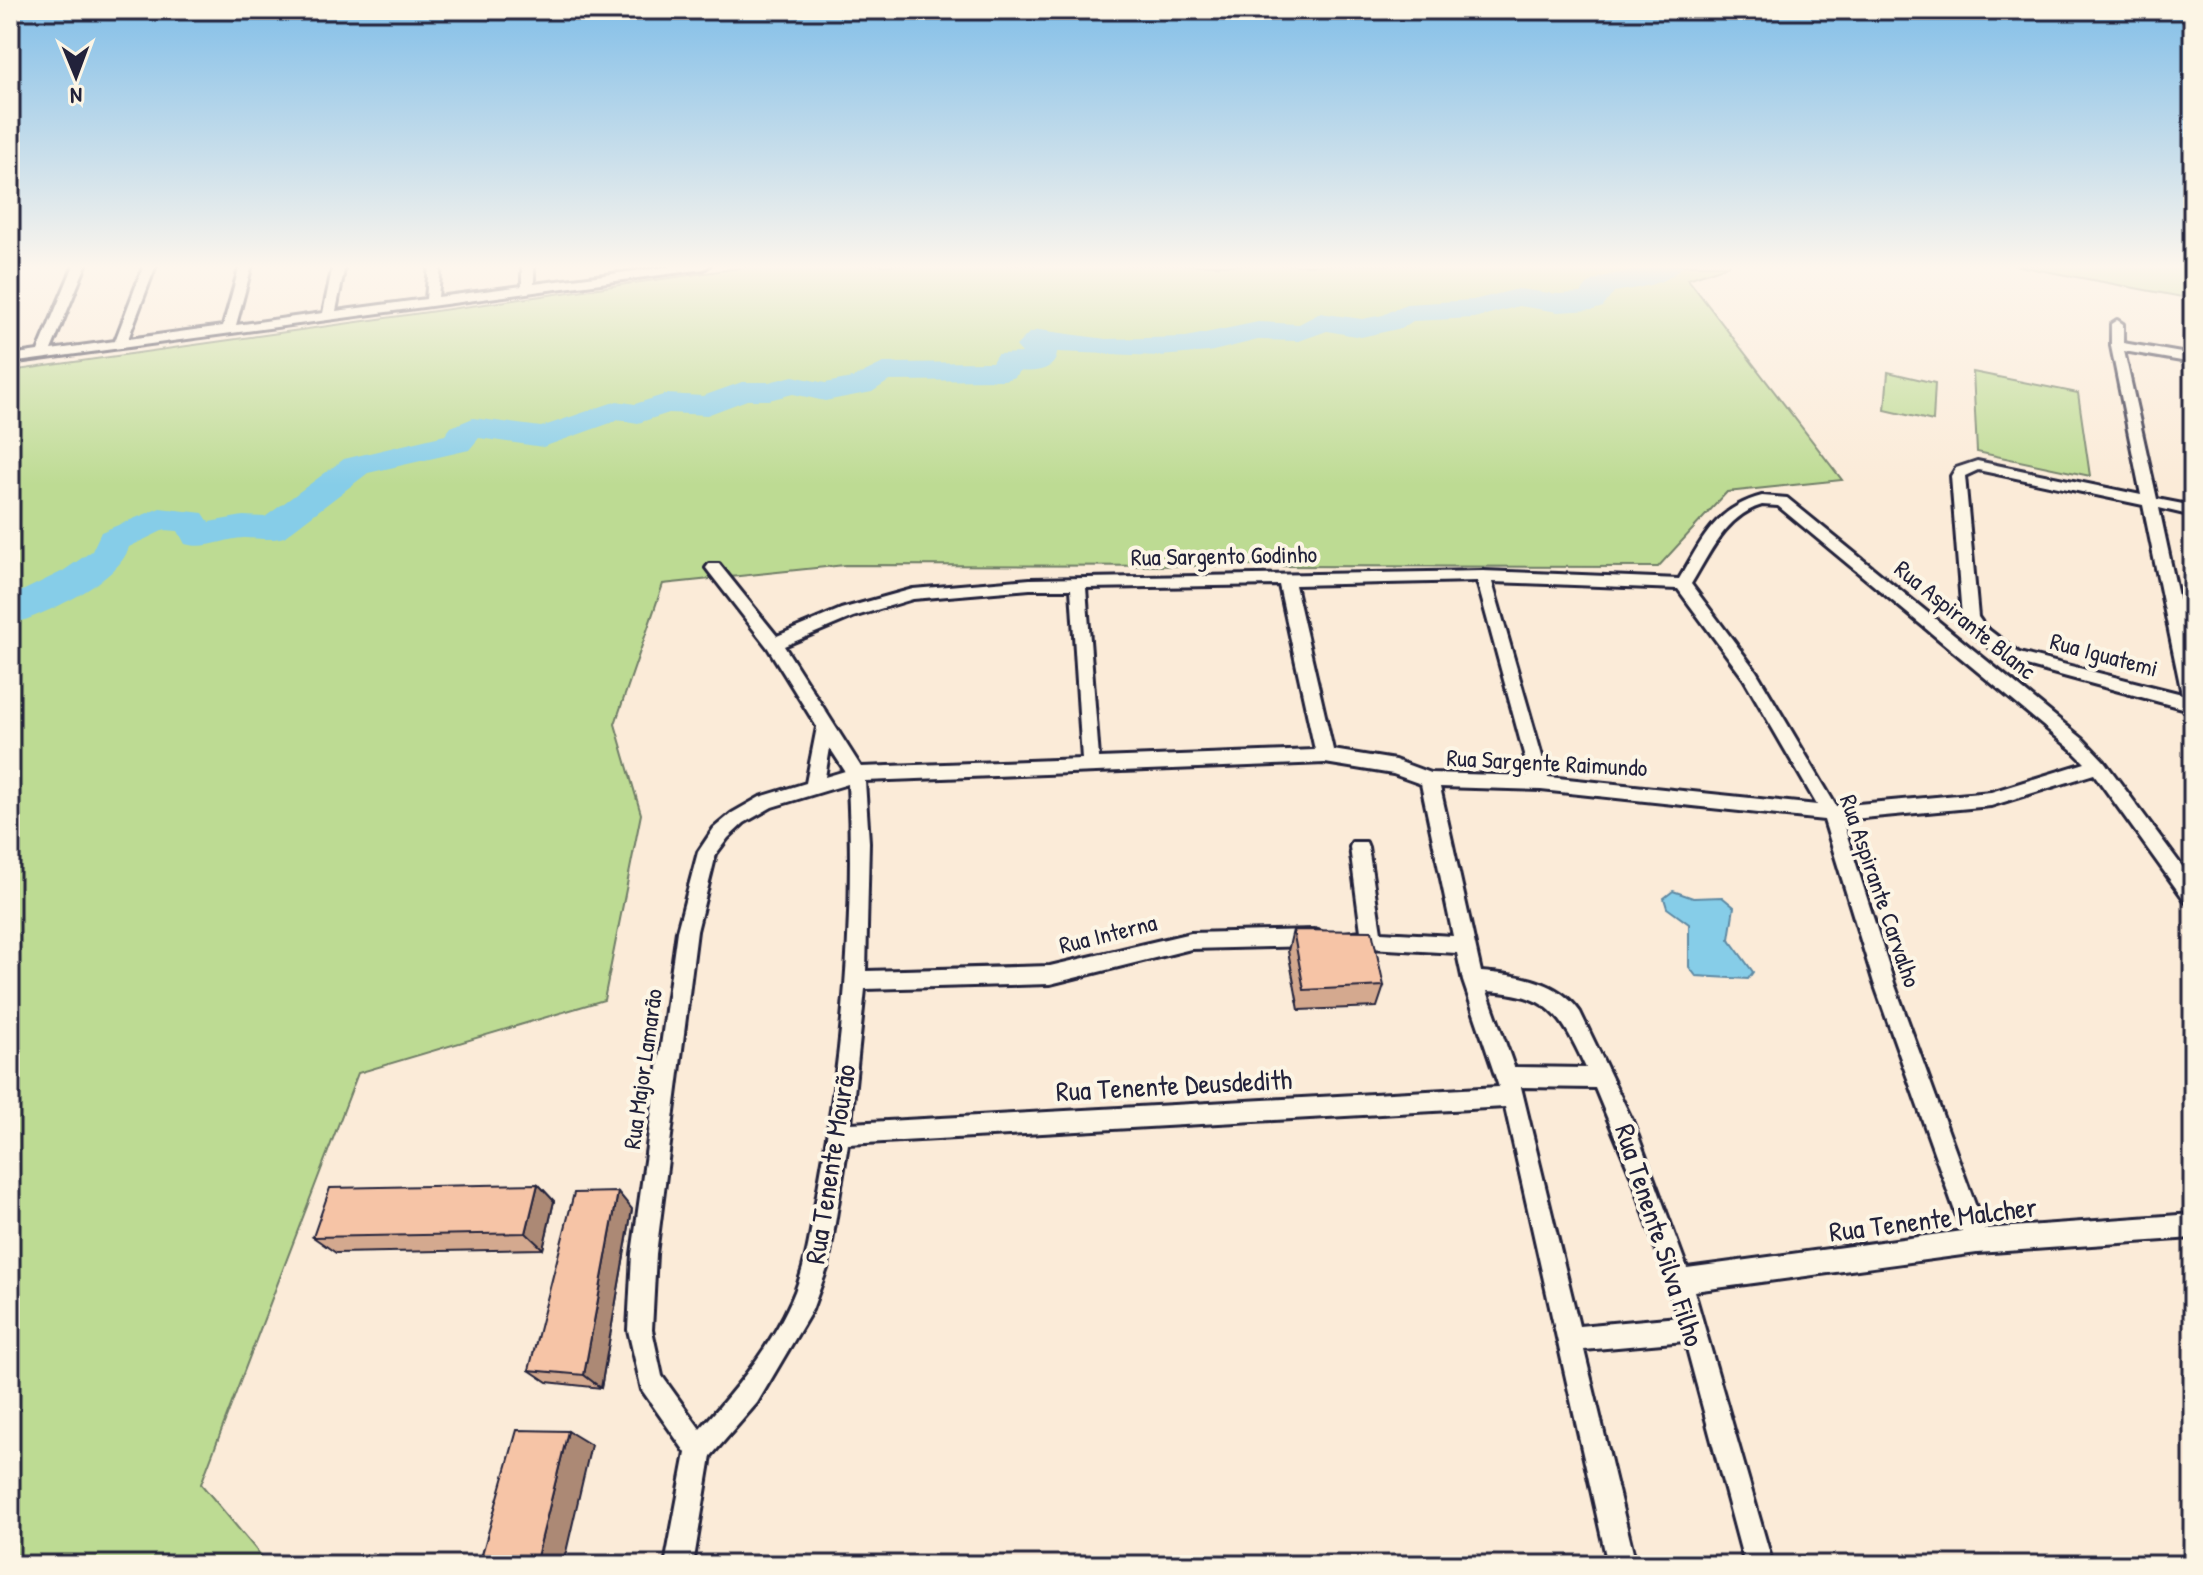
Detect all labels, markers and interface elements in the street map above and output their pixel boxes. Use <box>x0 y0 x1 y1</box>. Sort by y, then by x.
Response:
north arrow <box>36 36 116 116</box>
text: N <box>70 81 82 111</box>
street label: Rua Sargento Godinho <box>1131 537 1318 573</box>
street label: Rua Aspirante Blanc <box>1888 552 2043 687</box>
street label: Rua Iguatemi <box>2047 624 2162 684</box>
street label: Rua Sargente Raimundo <box>1446 741 1649 783</box>
street label: Rua Aspirante Carvalho <box>1833 790 1929 992</box>
street label: Rua Interna <box>1056 906 1160 961</box>
street label: Rua Major Lamarão <box>615 986 669 1151</box>
street label: Rua Tenente Deusdedith <box>1055 1060 1293 1110</box>
street label: Rua Tenente Mourão <box>795 1062 865 1266</box>
street label: Rua Tenente Silva Filho <box>1606 1119 1714 1351</box>
street label: Rua Tenente Malcher <box>1827 1187 2039 1251</box>

